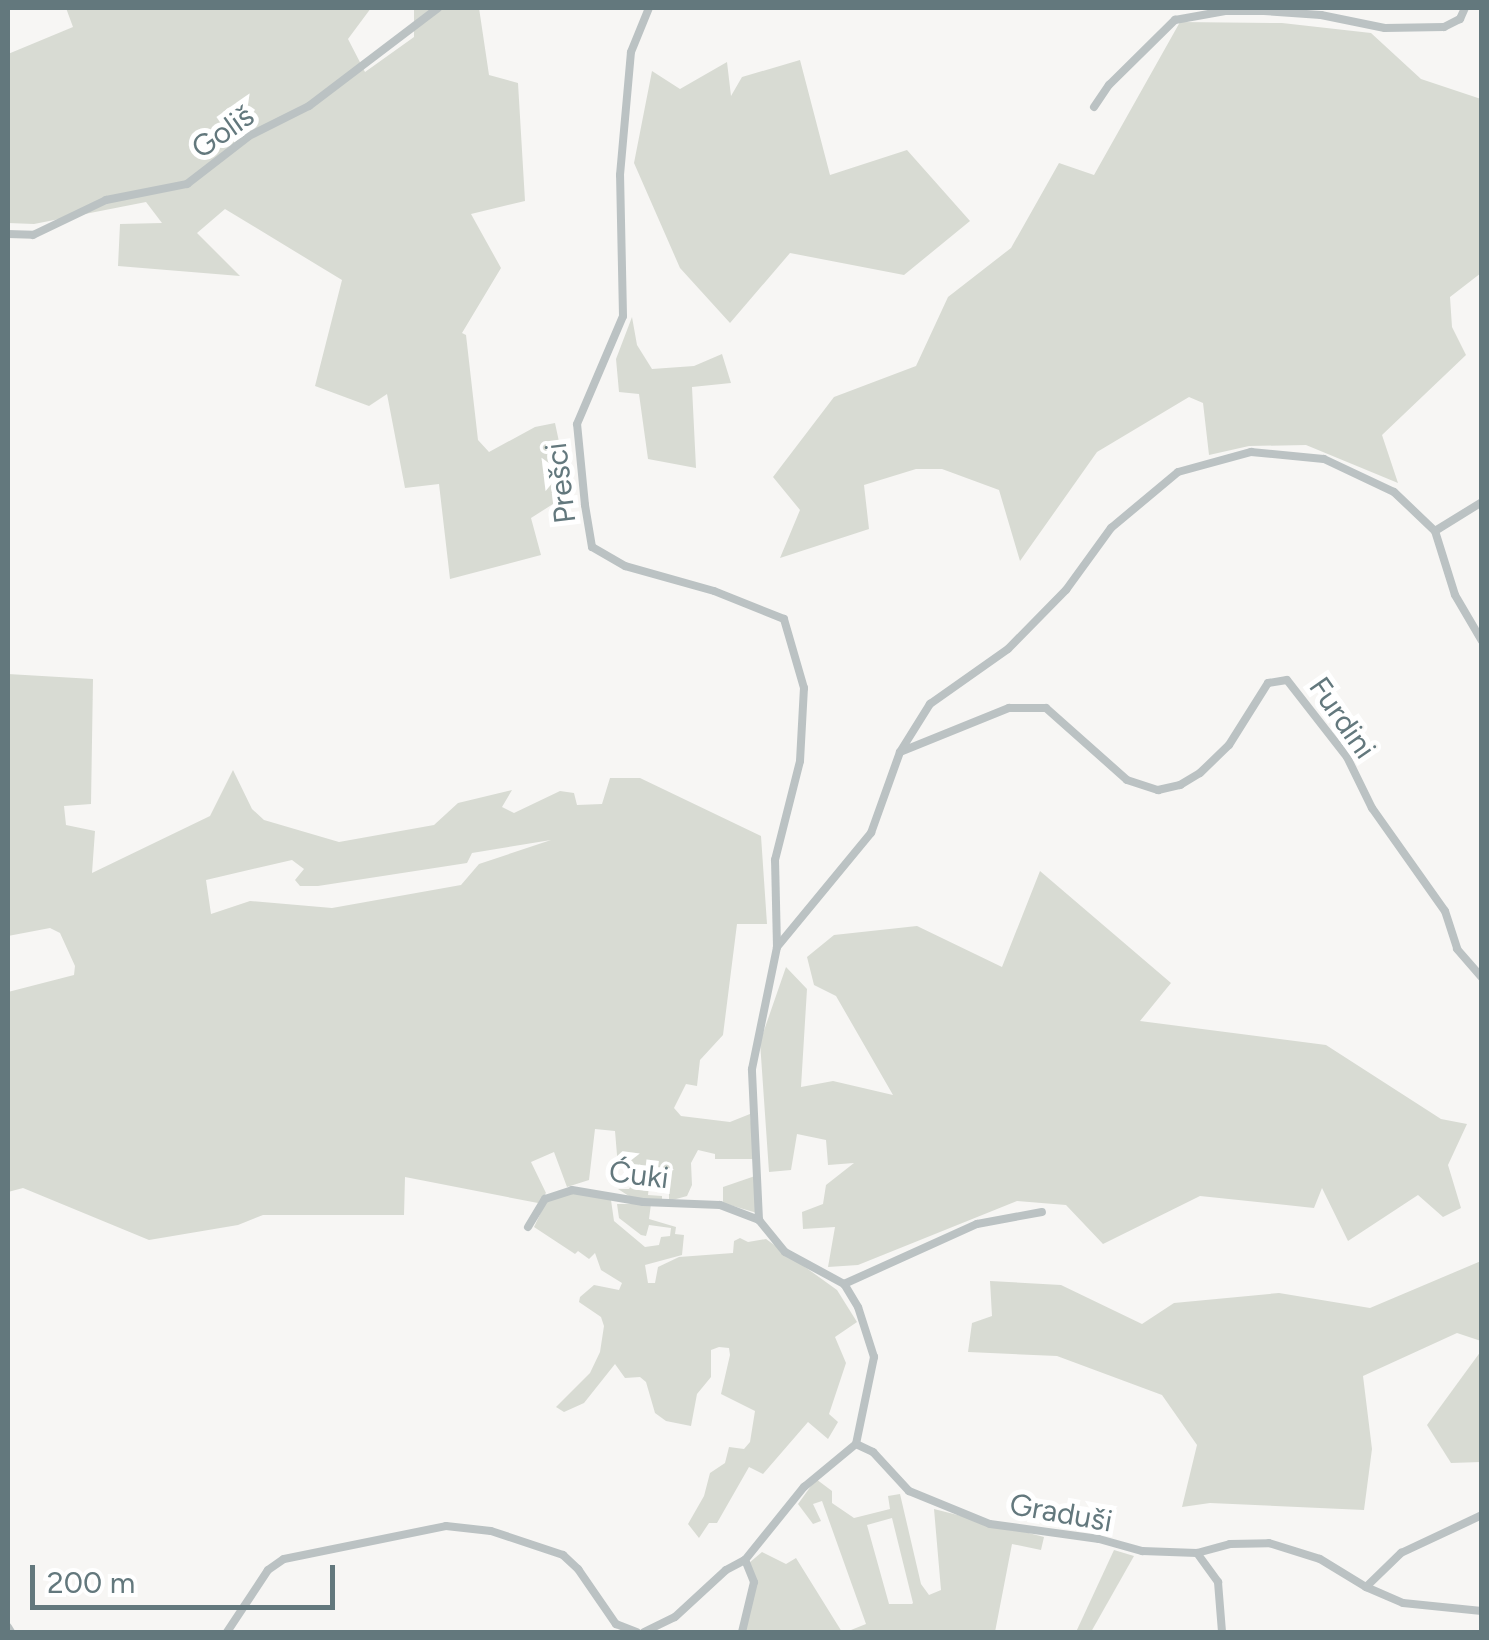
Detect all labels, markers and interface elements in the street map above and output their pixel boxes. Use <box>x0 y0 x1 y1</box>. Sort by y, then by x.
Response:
street label: Goliš <box>185 98 261 166</box>
street label: Prešci <box>538 441 584 525</box>
street label: Furdini <box>1301 670 1383 766</box>
street label: Ćuki <box>607 1153 671 1197</box>
street label: Graduši <box>1007 1486 1115 1540</box>
scale bar <box>35 1545 340 1607</box>
text: 200 m <box>47 1564 135 1601</box>

